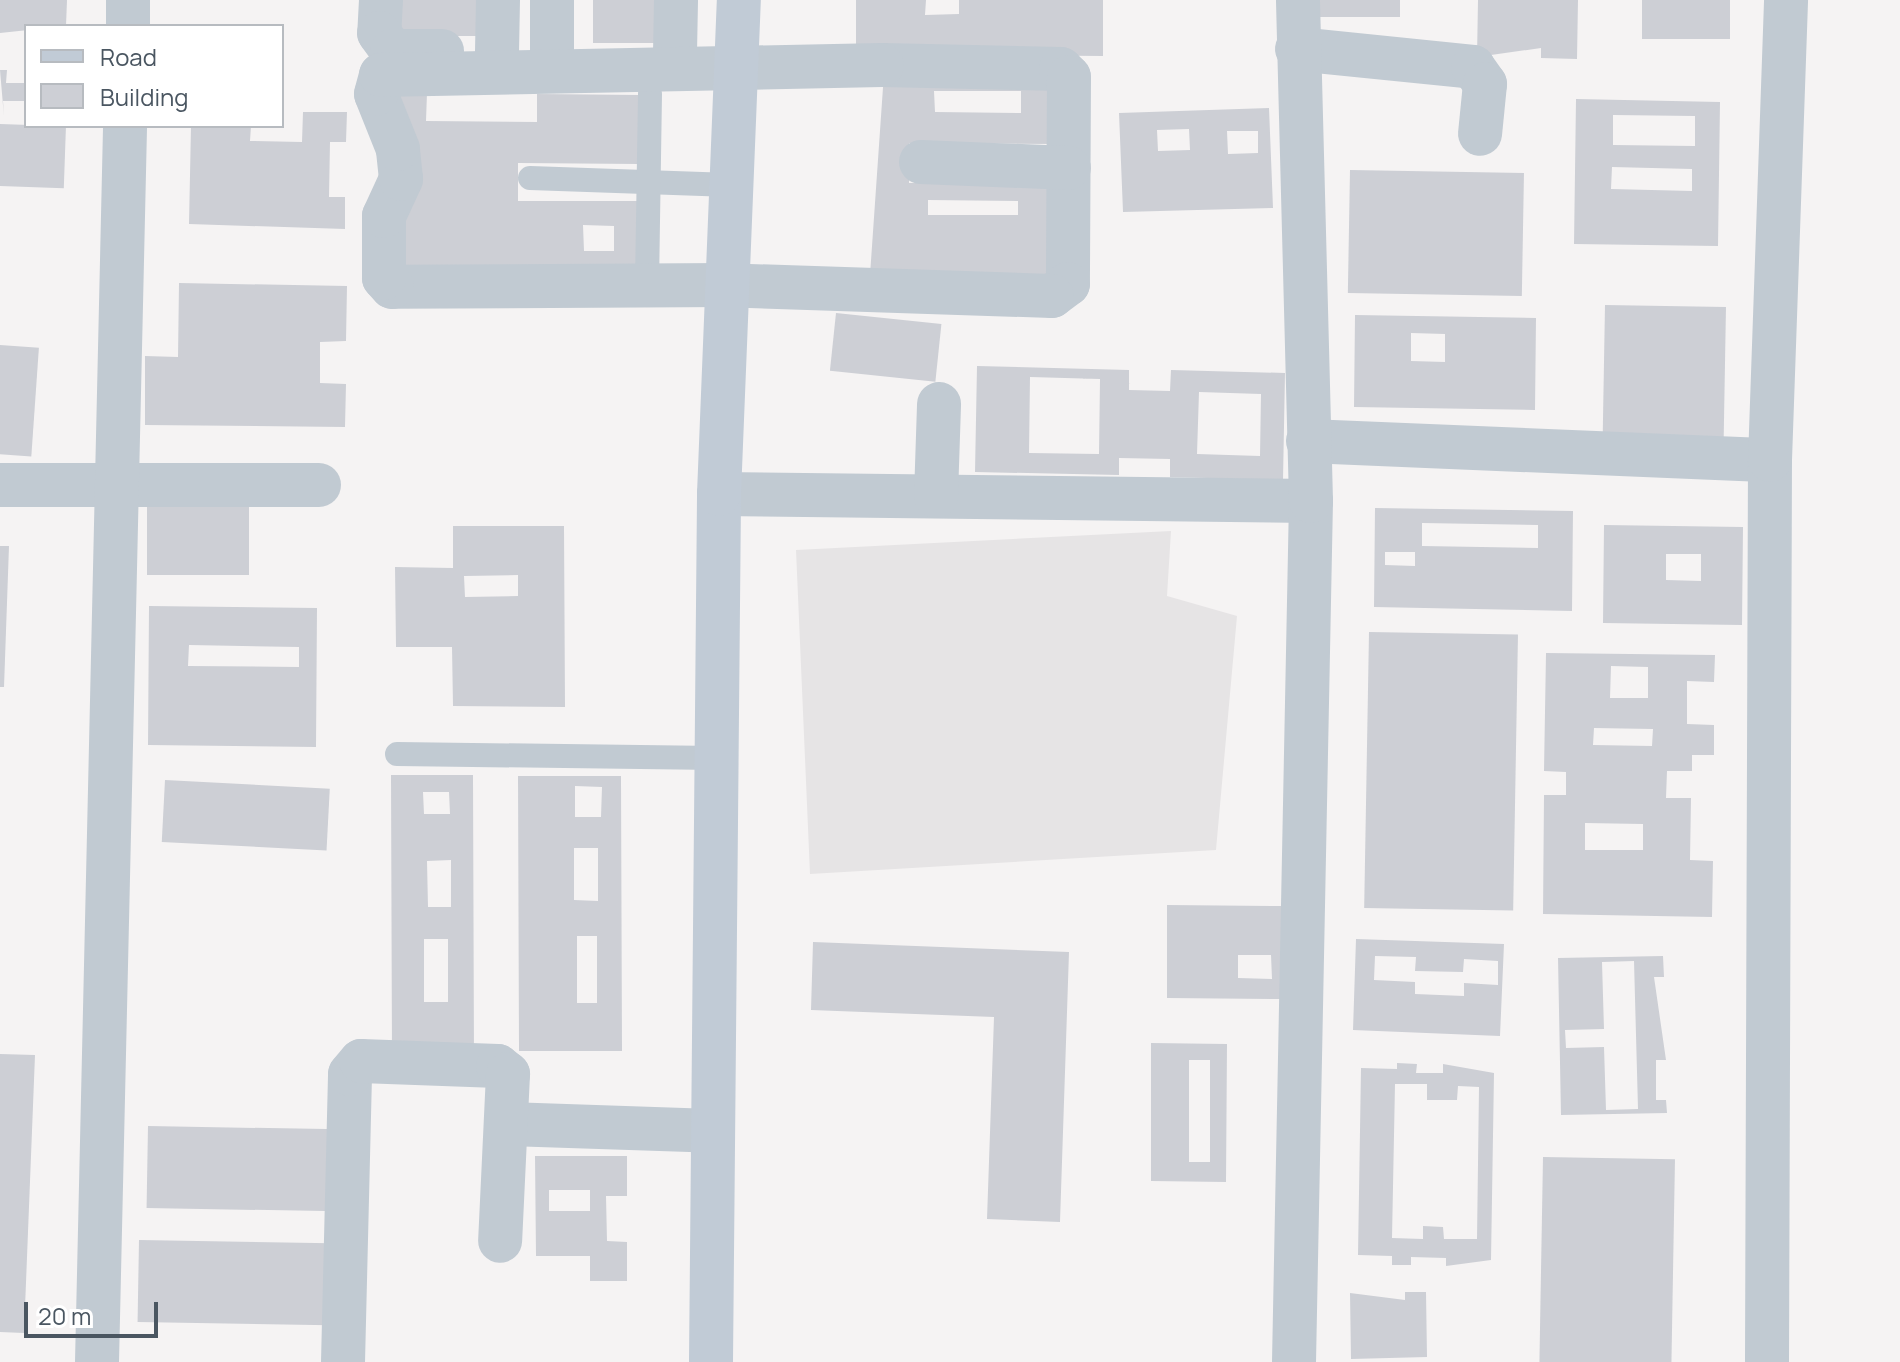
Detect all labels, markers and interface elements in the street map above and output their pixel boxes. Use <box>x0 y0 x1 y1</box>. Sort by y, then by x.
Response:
legend <box>24 24 284 128</box>
text: Road <box>100 40 157 73</box>
text: Building <box>100 80 188 113</box>
scale bar <box>28 1286 162 1336</box>
text: 20 m <box>38 1299 91 1332</box>

